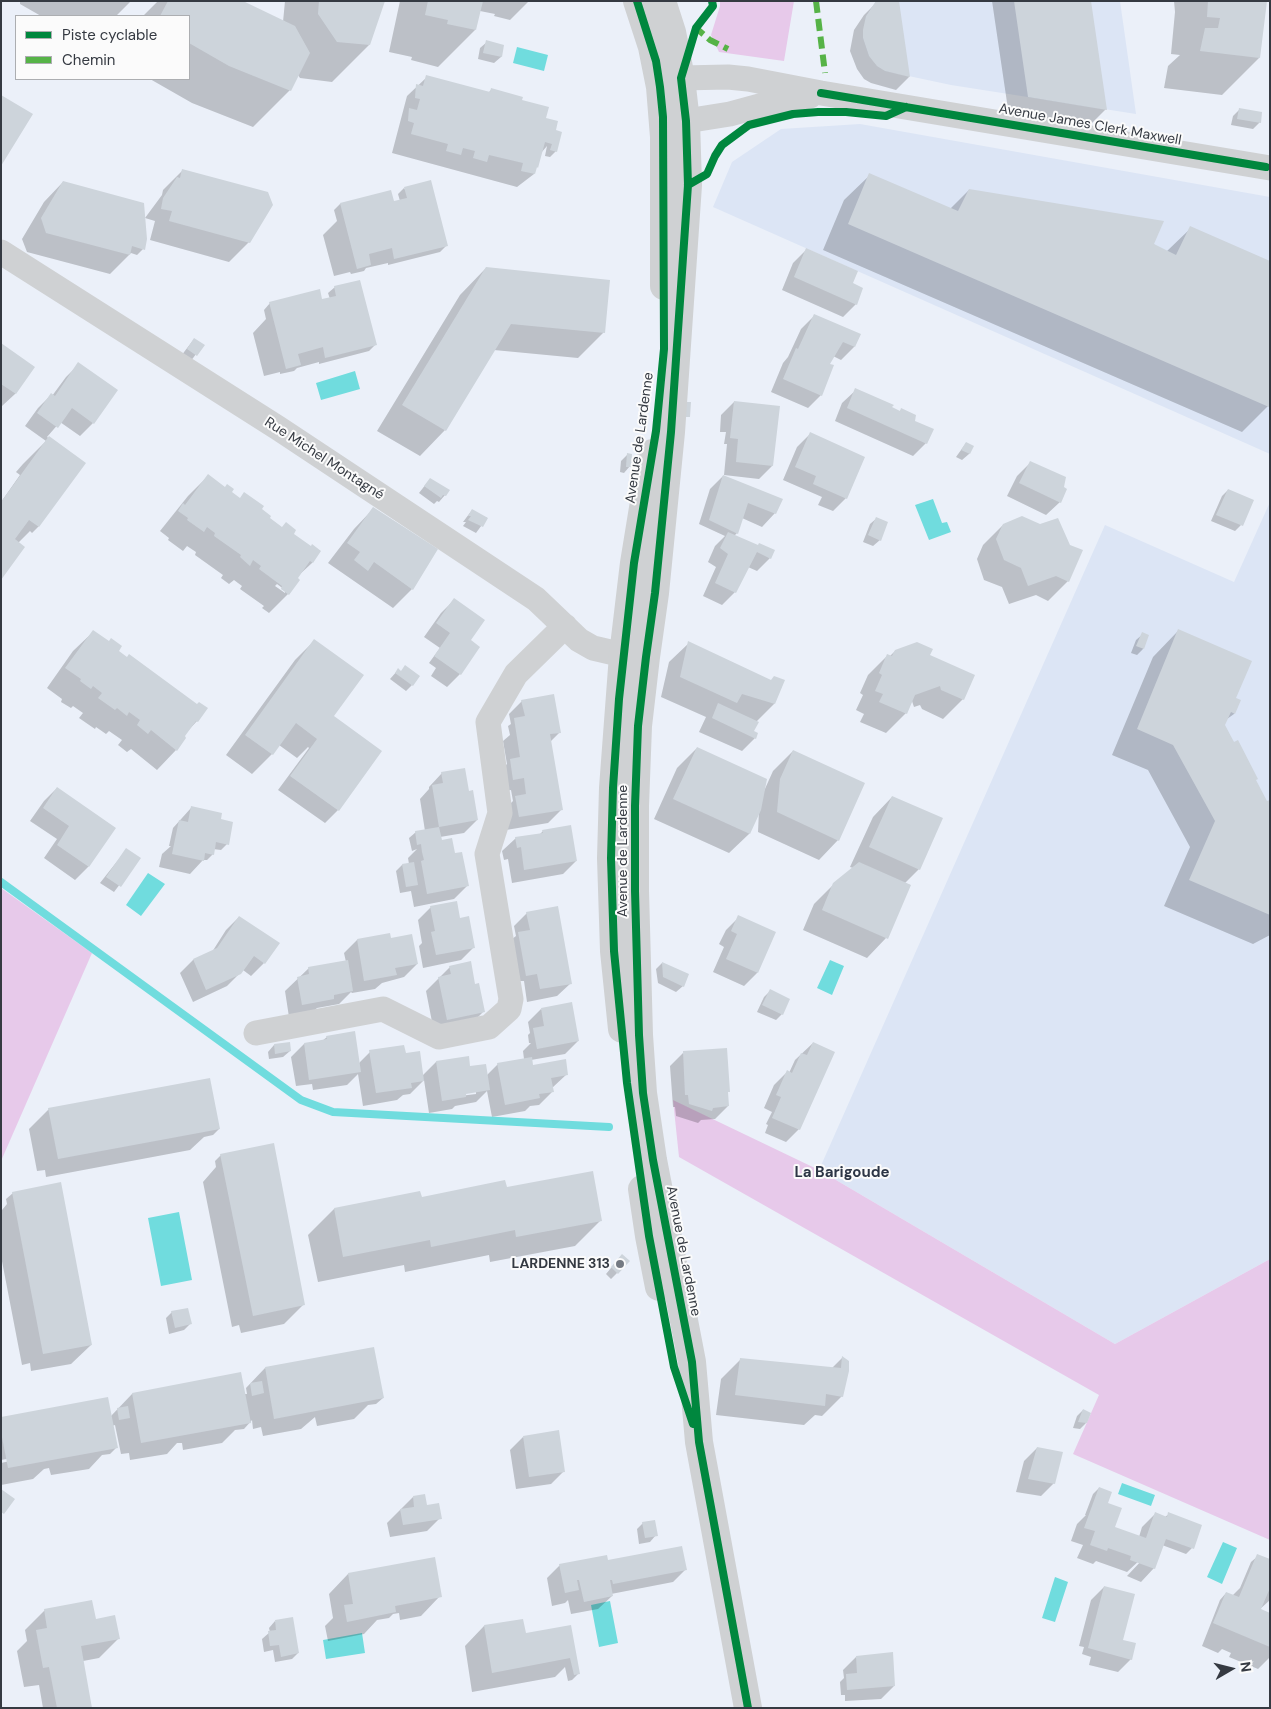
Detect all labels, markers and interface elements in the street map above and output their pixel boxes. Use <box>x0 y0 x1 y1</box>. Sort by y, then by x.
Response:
legend <box>15 15 190 80</box>
text: Piste cyclable <box>62 25 157 45</box>
text: Chemin <box>62 50 115 70</box>
street label: Avenue James Clerk Maxwell <box>997 101 1183 149</box>
street label: Avenue de Lardenne <box>622 371 658 505</box>
street label: Rue Michel Montagné <box>261 414 387 504</box>
street label: Avenue de Lardenne <box>615 785 631 917</box>
district label: La Barigoude <box>794 1164 890 1182</box>
street label: Avenue de Lardenne <box>662 1184 704 1318</box>
place label: LARDENNE 313 <box>512 1256 610 1272</box>
marker: LARDENNE 313 <box>614 1258 626 1270</box>
north arrow <box>1206 1644 1256 1694</box>
text: N <box>1236 1661 1255 1673</box>

